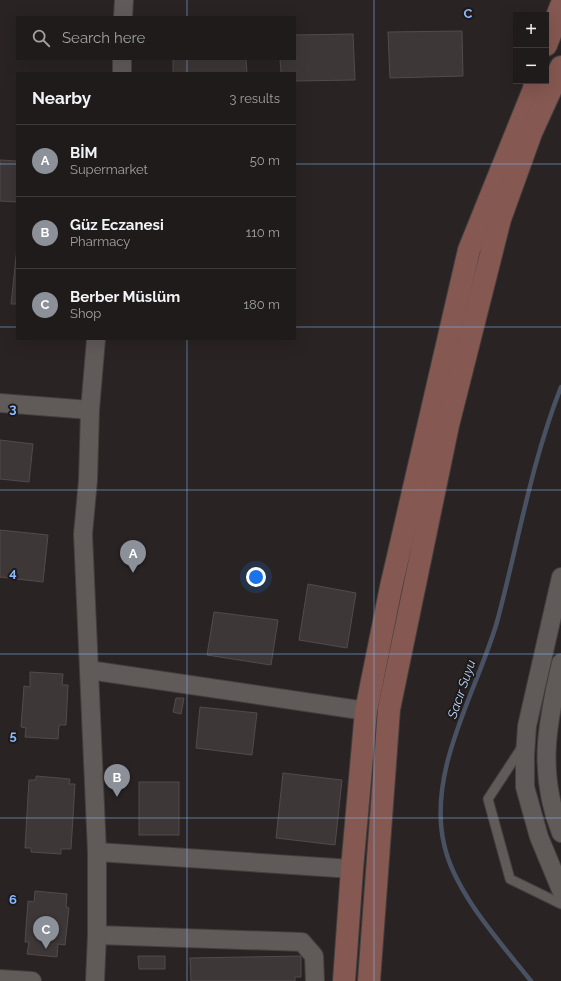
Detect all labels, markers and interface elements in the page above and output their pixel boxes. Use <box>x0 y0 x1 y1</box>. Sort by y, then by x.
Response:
text: C <box>464 6 473 21</box>
map controls <box>513 12 549 84</box>
button: + <box>513 12 549 48</box>
search box <box>16 16 296 60</box>
icon: search <box>30 27 52 49</box>
text: Search here <box>62 29 145 47</box>
button: − <box>513 48 549 84</box>
text: Nearby <box>32 88 91 108</box>
text: 3 results <box>230 91 280 106</box>
text: BİM <box>70 144 97 162</box>
text: A <box>41 153 49 168</box>
text: 50 m <box>250 153 280 168</box>
text: Supermarket <box>70 162 148 177</box>
text: Güz Eczanesi <box>70 216 164 234</box>
text: B <box>41 225 49 240</box>
text: 110 m <box>246 225 280 240</box>
text: Pharmacy <box>70 234 130 249</box>
text: Berber Müslüm <box>70 288 180 306</box>
text: C <box>41 297 49 312</box>
text: 180 m <box>244 297 280 312</box>
text: Shop <box>70 306 101 321</box>
text: 3 <box>9 401 17 416</box>
pin: A <box>120 540 146 573</box>
text: 4 <box>9 565 17 580</box>
your location <box>246 567 266 587</box>
water label: Sacır Suyu <box>444 658 479 721</box>
text: 5 <box>9 728 17 743</box>
pin: B <box>104 764 130 797</box>
text: 6 <box>9 892 17 907</box>
pin: C <box>33 916 59 949</box>

